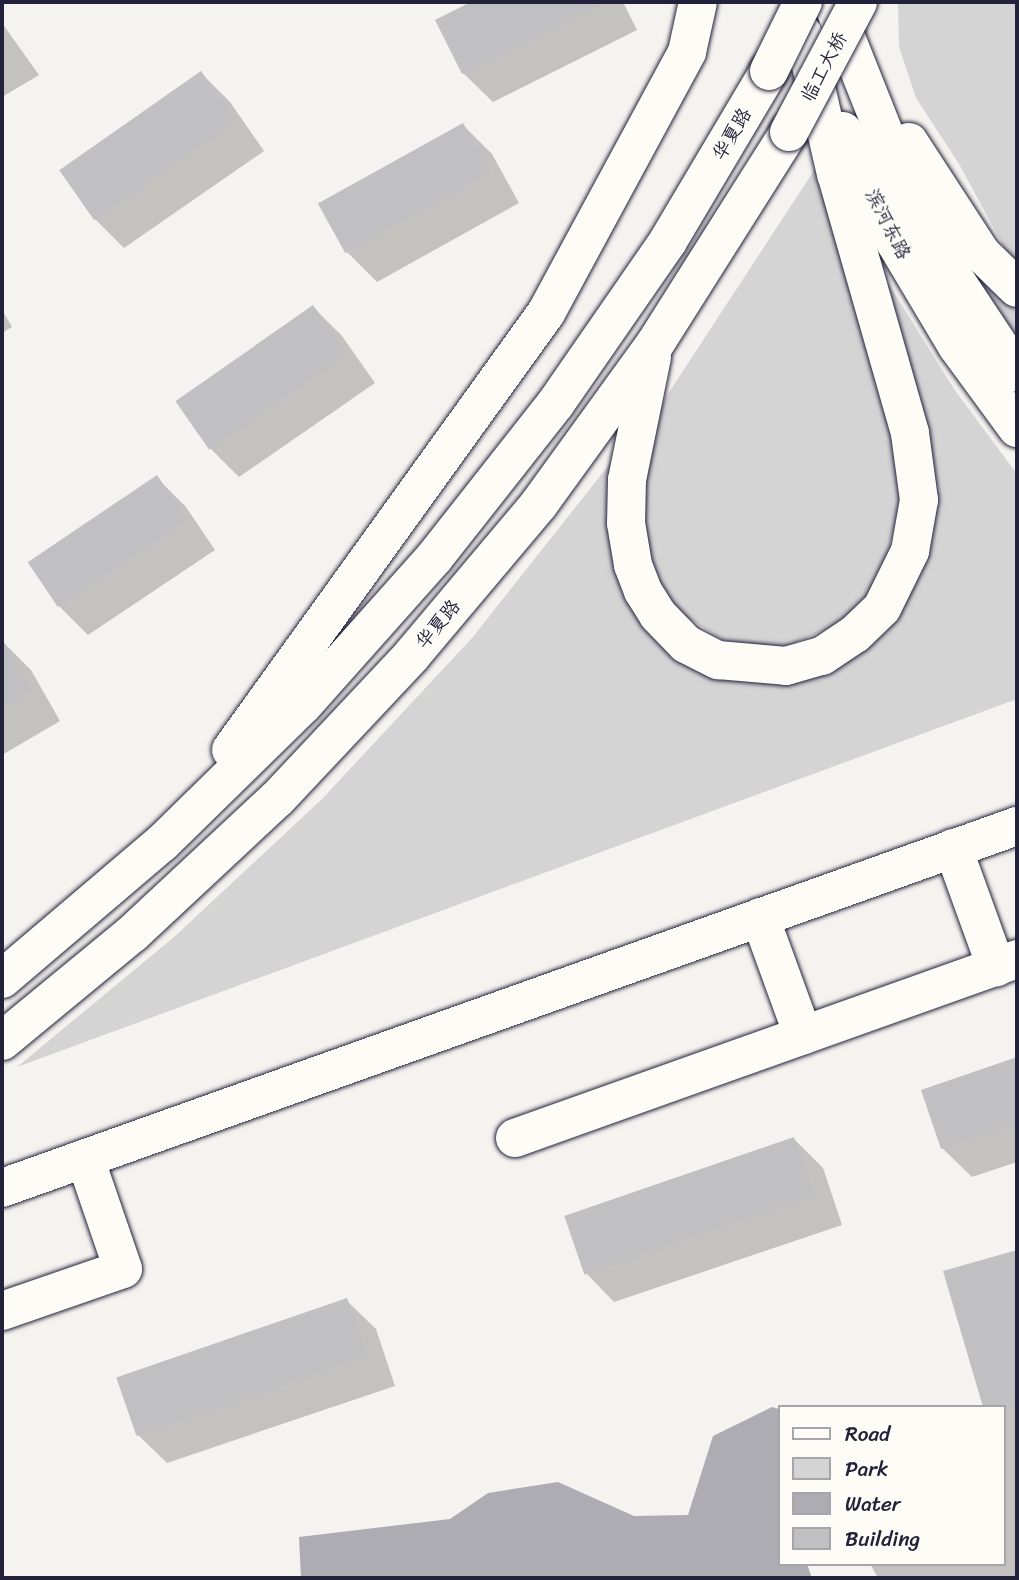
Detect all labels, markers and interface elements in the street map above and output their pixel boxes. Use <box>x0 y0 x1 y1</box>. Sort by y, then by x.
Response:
street label: 临工大桥 <box>796 28 852 106</box>
street label: 华夏路 <box>708 104 756 164</box>
street label: 滨河东路 <box>861 185 915 263</box>
street label: 华夏路 <box>411 595 465 653</box>
legend <box>778 1405 1005 1566</box>
text: Road <box>845 1415 890 1453</box>
text: Park <box>845 1450 888 1488</box>
text: Water <box>845 1485 900 1523</box>
text: Building <box>845 1520 920 1558</box>

